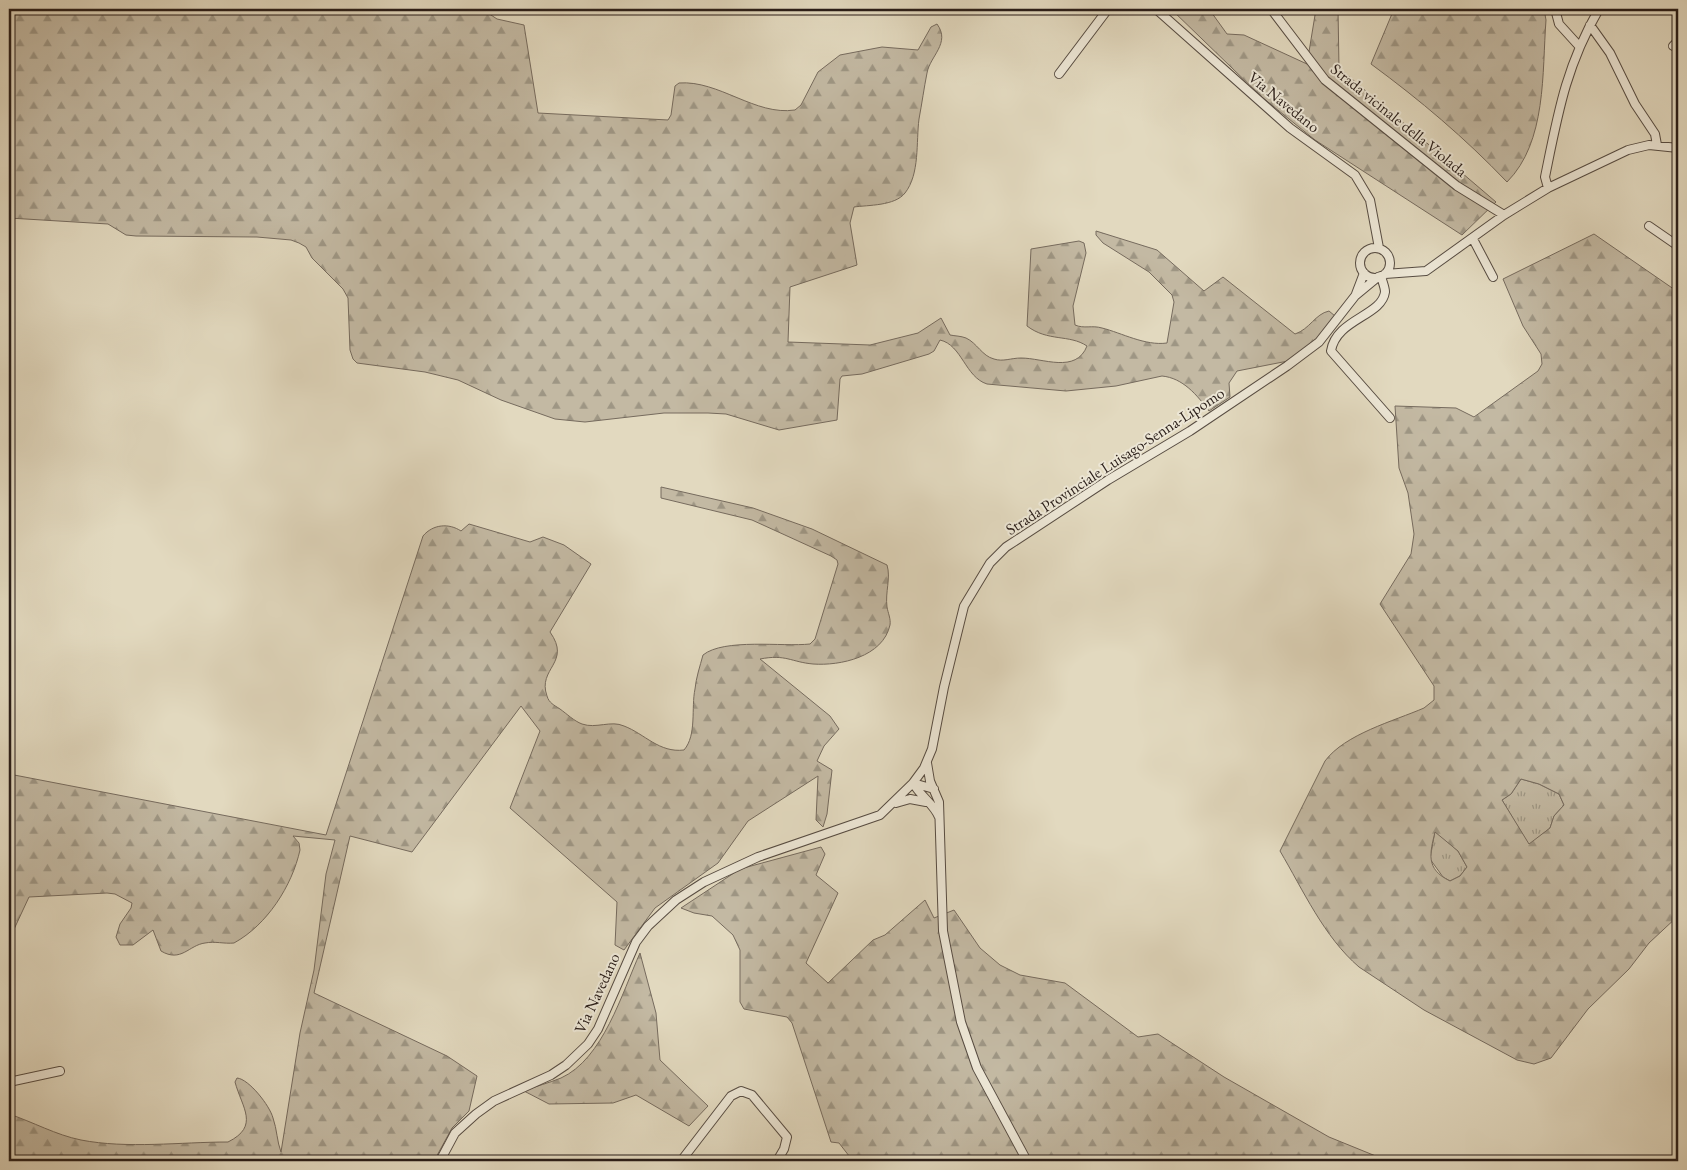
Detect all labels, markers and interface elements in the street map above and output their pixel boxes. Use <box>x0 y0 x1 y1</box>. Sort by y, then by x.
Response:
street label: Strada vicinale della Violada <box>1326 58 1472 182</box>
street label: Via Navedano <box>1244 67 1324 137</box>
street label: Strada Provinciale Luisago-Senna-Lipomo <box>1002 382 1229 540</box>
street label: Via Navedano <box>569 949 625 1037</box>

